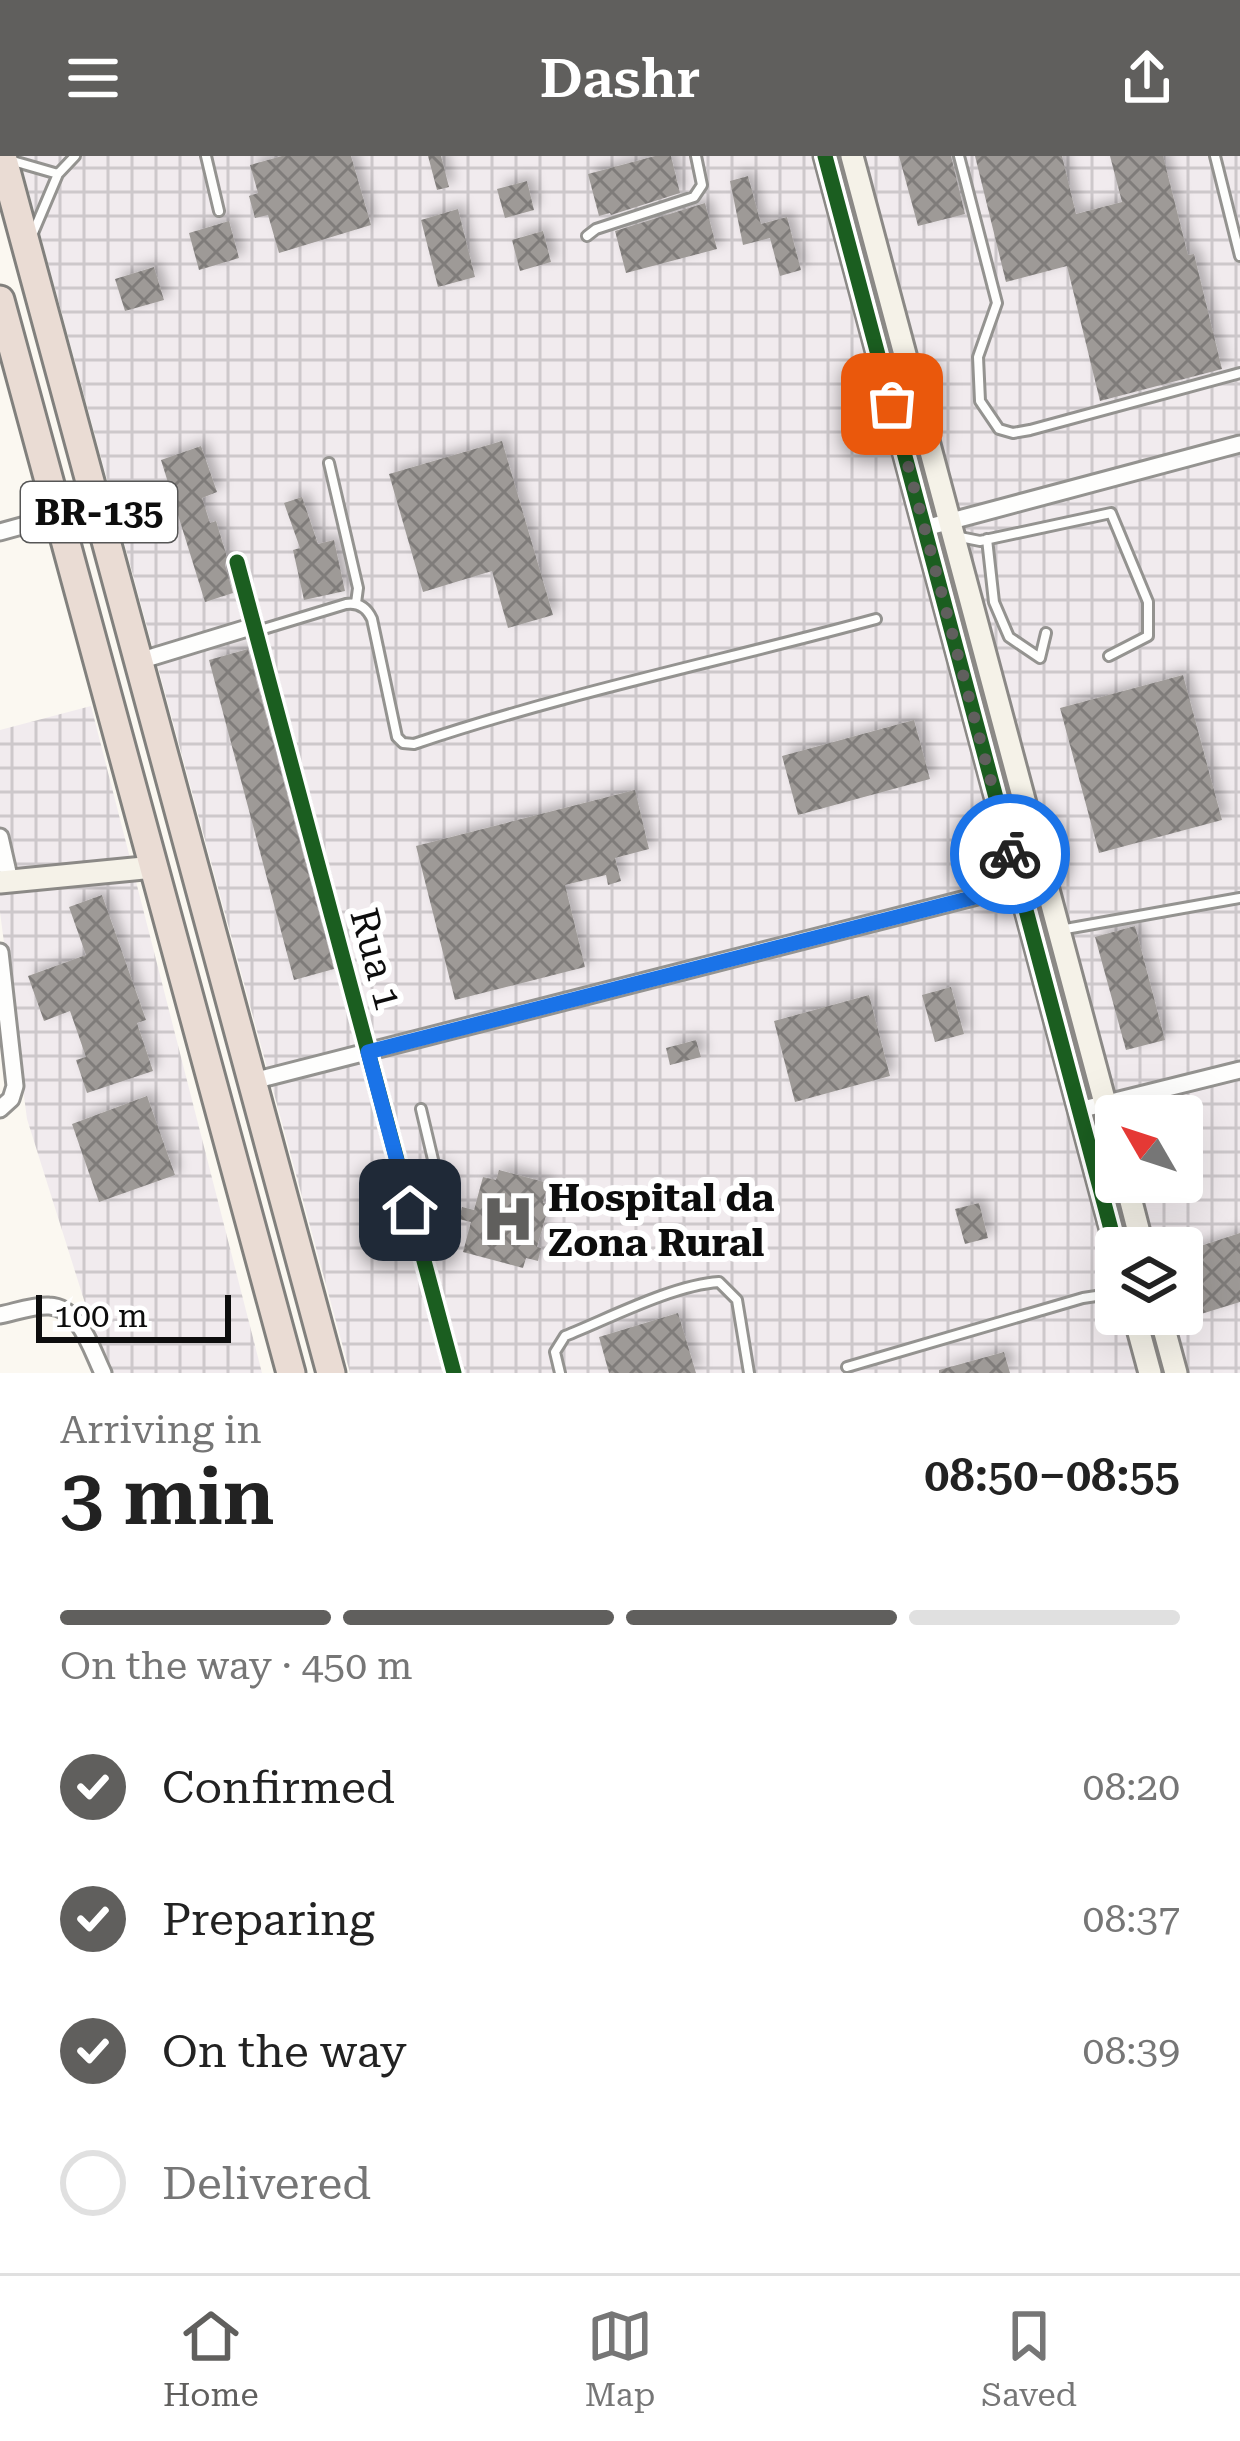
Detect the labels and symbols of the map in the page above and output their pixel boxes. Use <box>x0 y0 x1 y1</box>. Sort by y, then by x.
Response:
pin <box>841 353 943 455</box>
road number: BR-135 <box>21 482 177 542</box>
courier <box>950 794 1070 914</box>
street label: Rua 1 <box>340 903 412 1015</box>
north arrow <box>1095 1095 1203 1203</box>
pin <box>359 1159 461 1261</box>
place label: Hospital da Zona Rural <box>548 1175 775 1266</box>
hospital icon: Hospital da Zona Rural <box>479 1190 537 1248</box>
scale bar <box>36 1289 231 1342</box>

